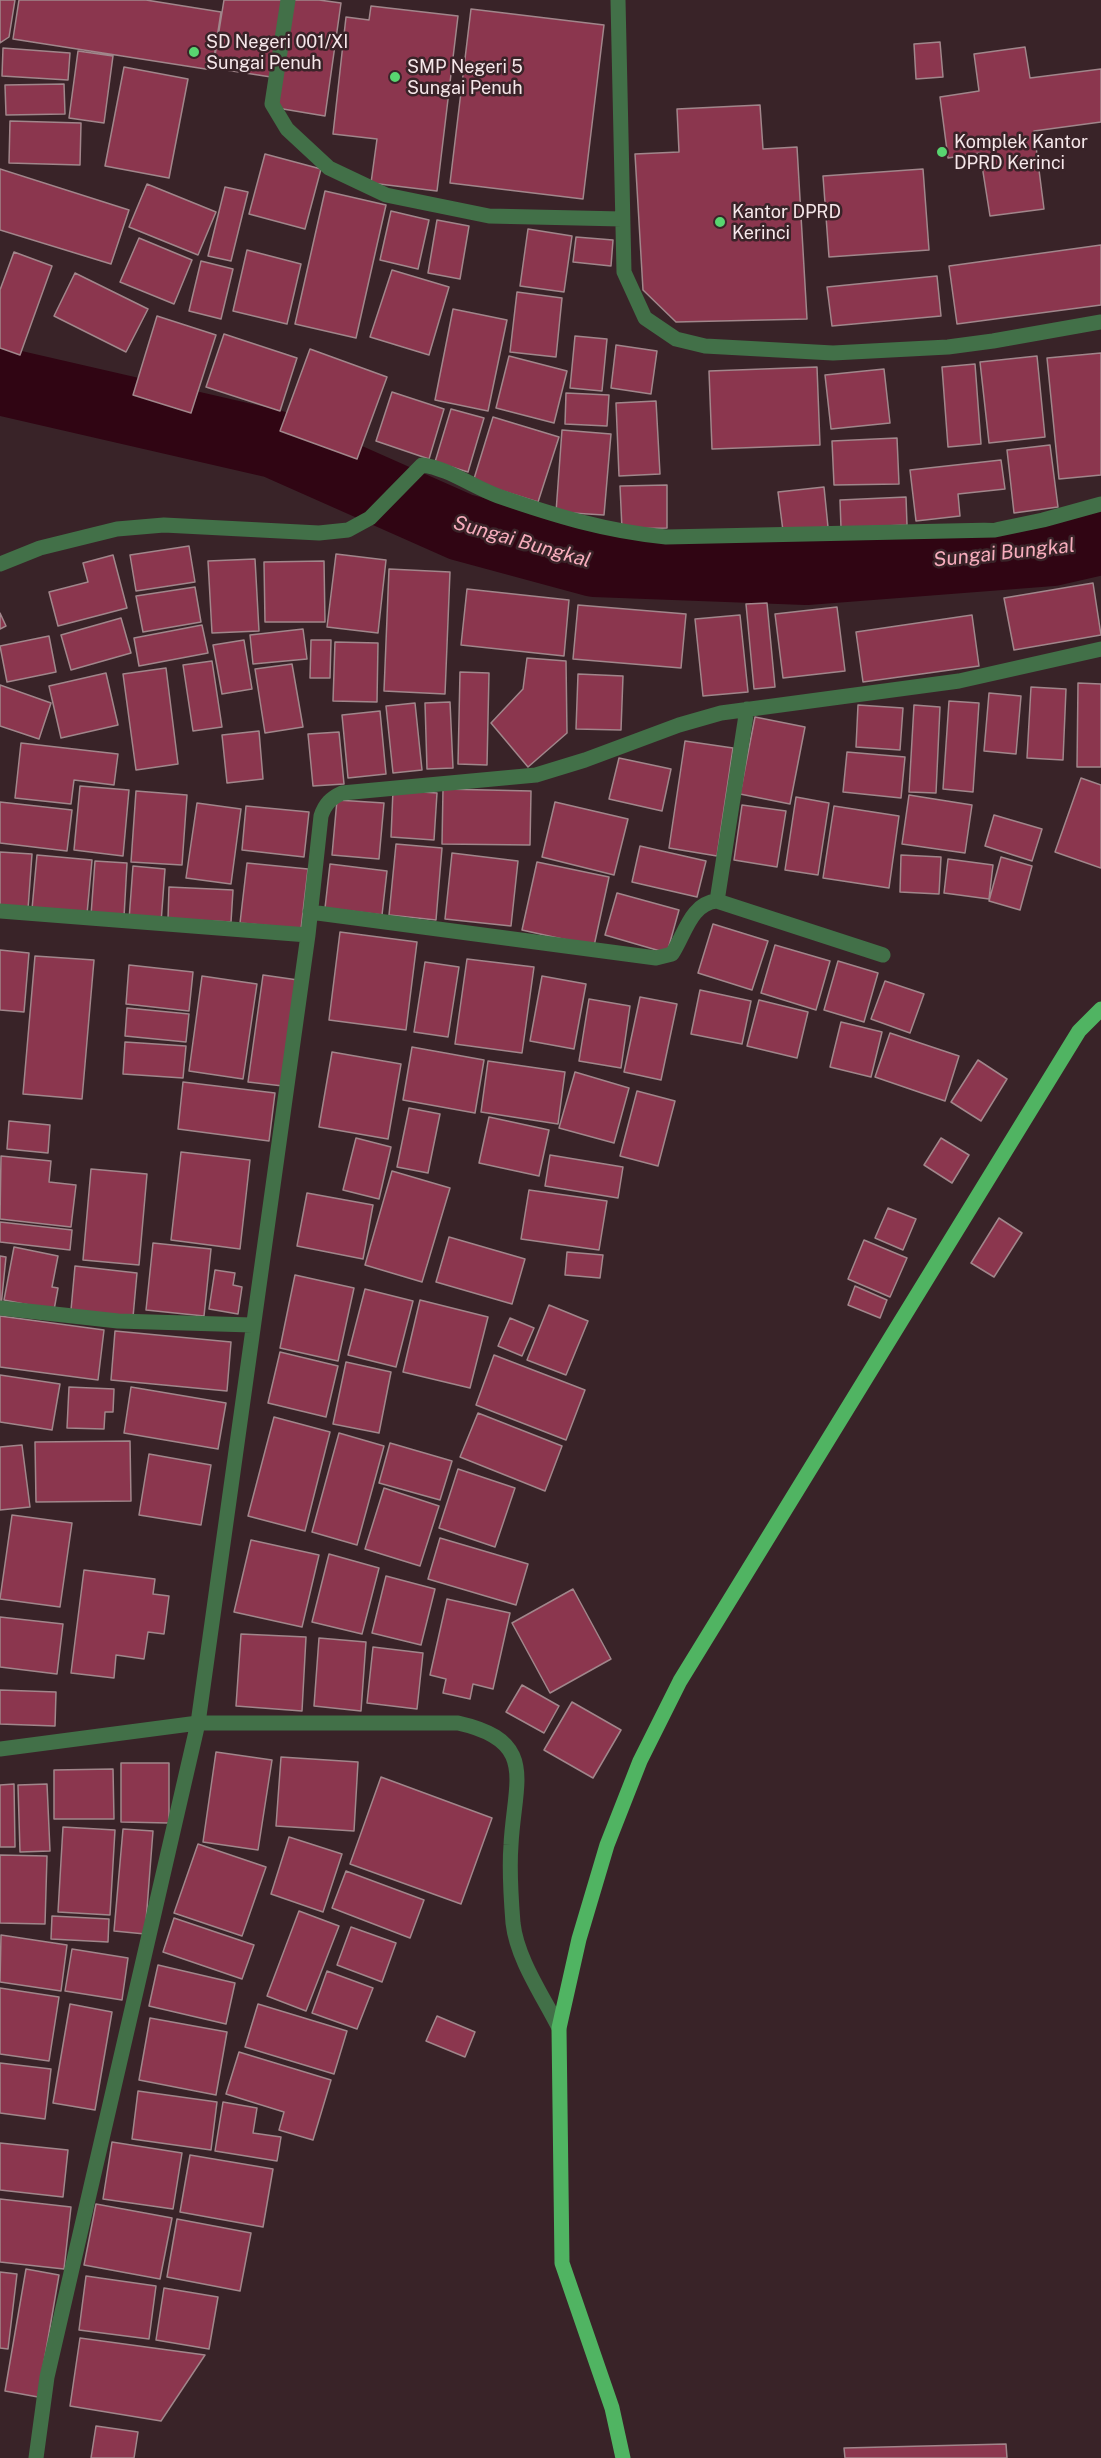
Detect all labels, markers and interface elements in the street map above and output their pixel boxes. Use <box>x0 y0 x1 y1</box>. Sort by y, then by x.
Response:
place label: SD Negeri 001/XI Sungai Penuh <box>206 31 348 74</box>
marker: SD Negeri 001/XI Sungai Penuh <box>187 45 201 59</box>
place label: SMP Negeri 5 Sungai Penuh <box>407 56 523 98</box>
marker: SMP Negeri 5 Sungai Penuh <box>388 70 402 84</box>
place label: Komplek Kantor DPRD Kerinci <box>954 131 1088 174</box>
marker: Komplek Kantor DPRD Kerinci <box>935 145 949 159</box>
place label: Kantor DPRD Kerinci <box>732 201 841 244</box>
marker: Kantor DPRD Kerinci <box>713 215 727 229</box>
water label: Sungai Bungkal <box>450 511 594 573</box>
water label: Sungai Bungkal <box>932 534 1076 572</box>

